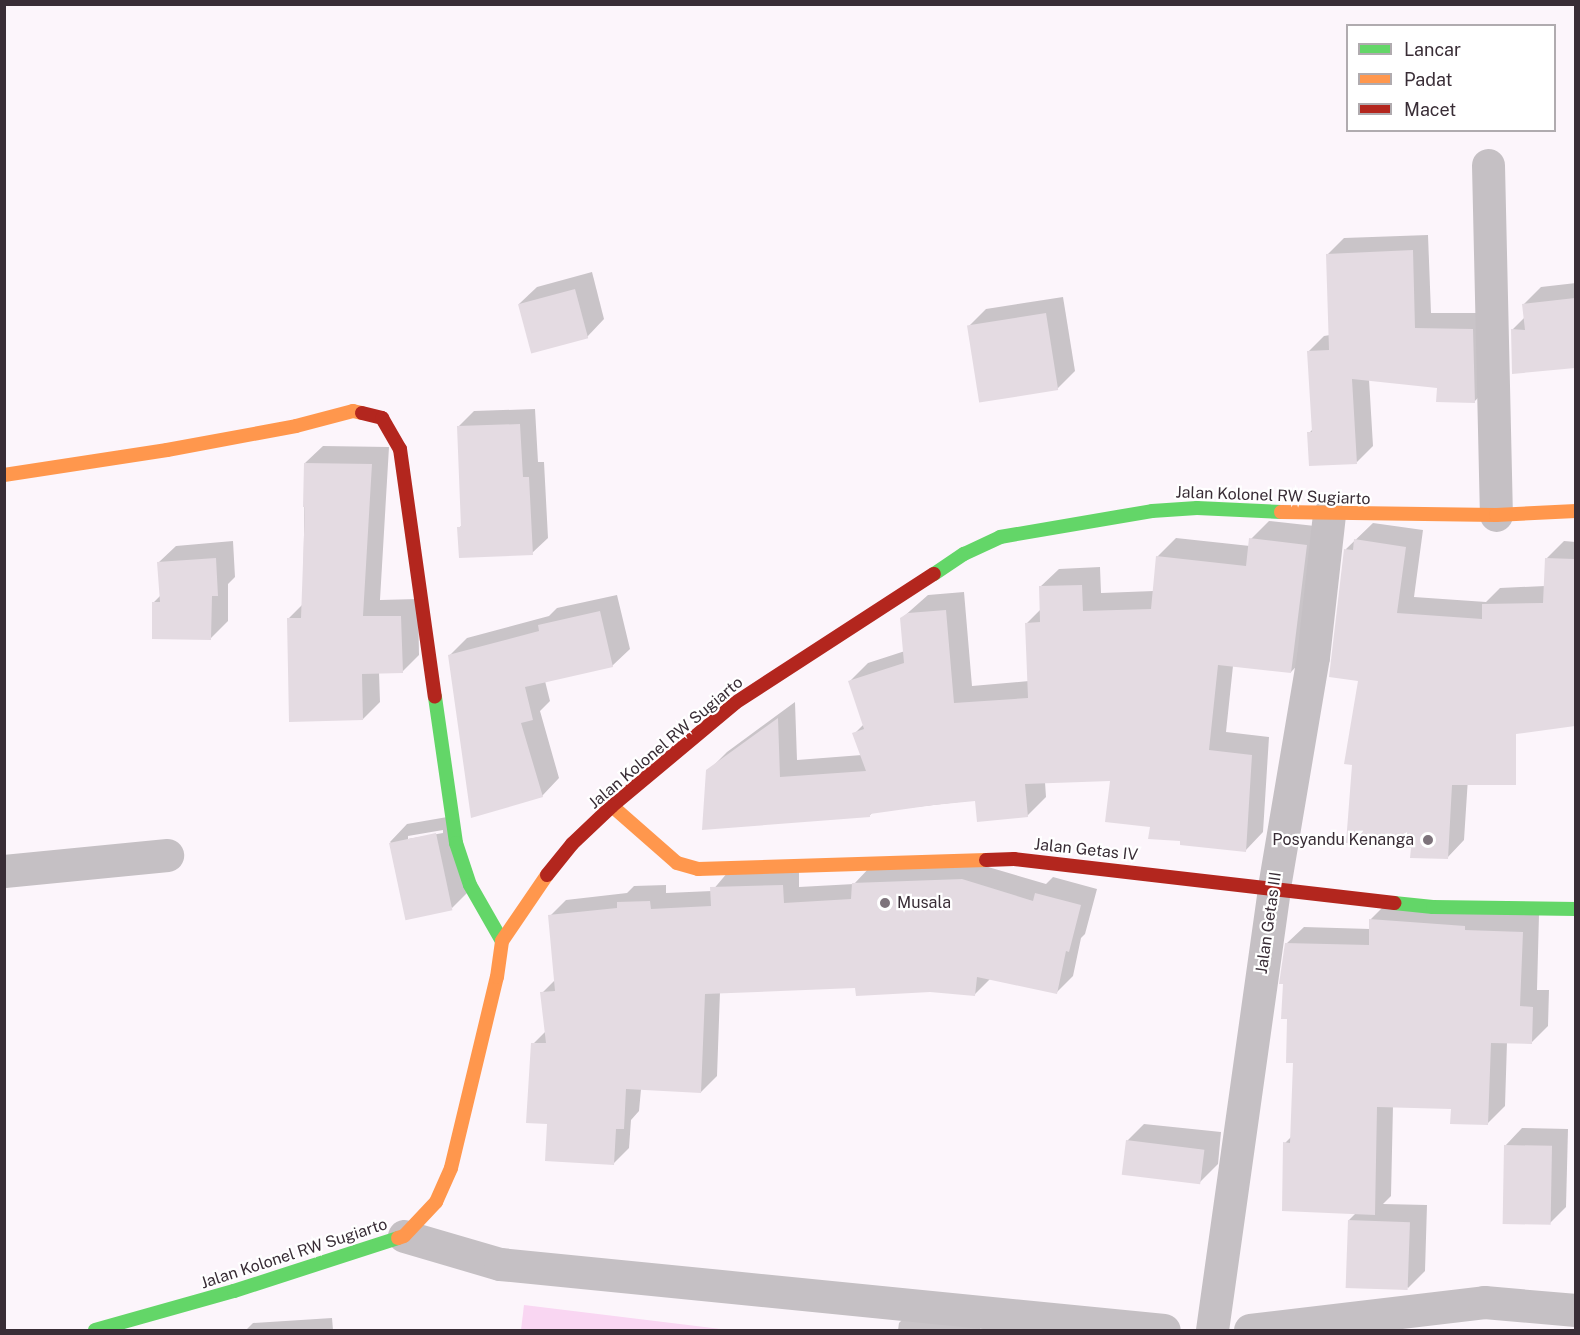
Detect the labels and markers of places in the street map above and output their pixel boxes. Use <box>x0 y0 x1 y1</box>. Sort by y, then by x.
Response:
place label: Posyandu Kenanga <box>1272 830 1414 850</box>
marker: Posyandu Kenanga <box>1419 831 1437 849</box>
place label: Musala <box>897 893 951 913</box>
marker: Musala <box>878 896 892 910</box>

